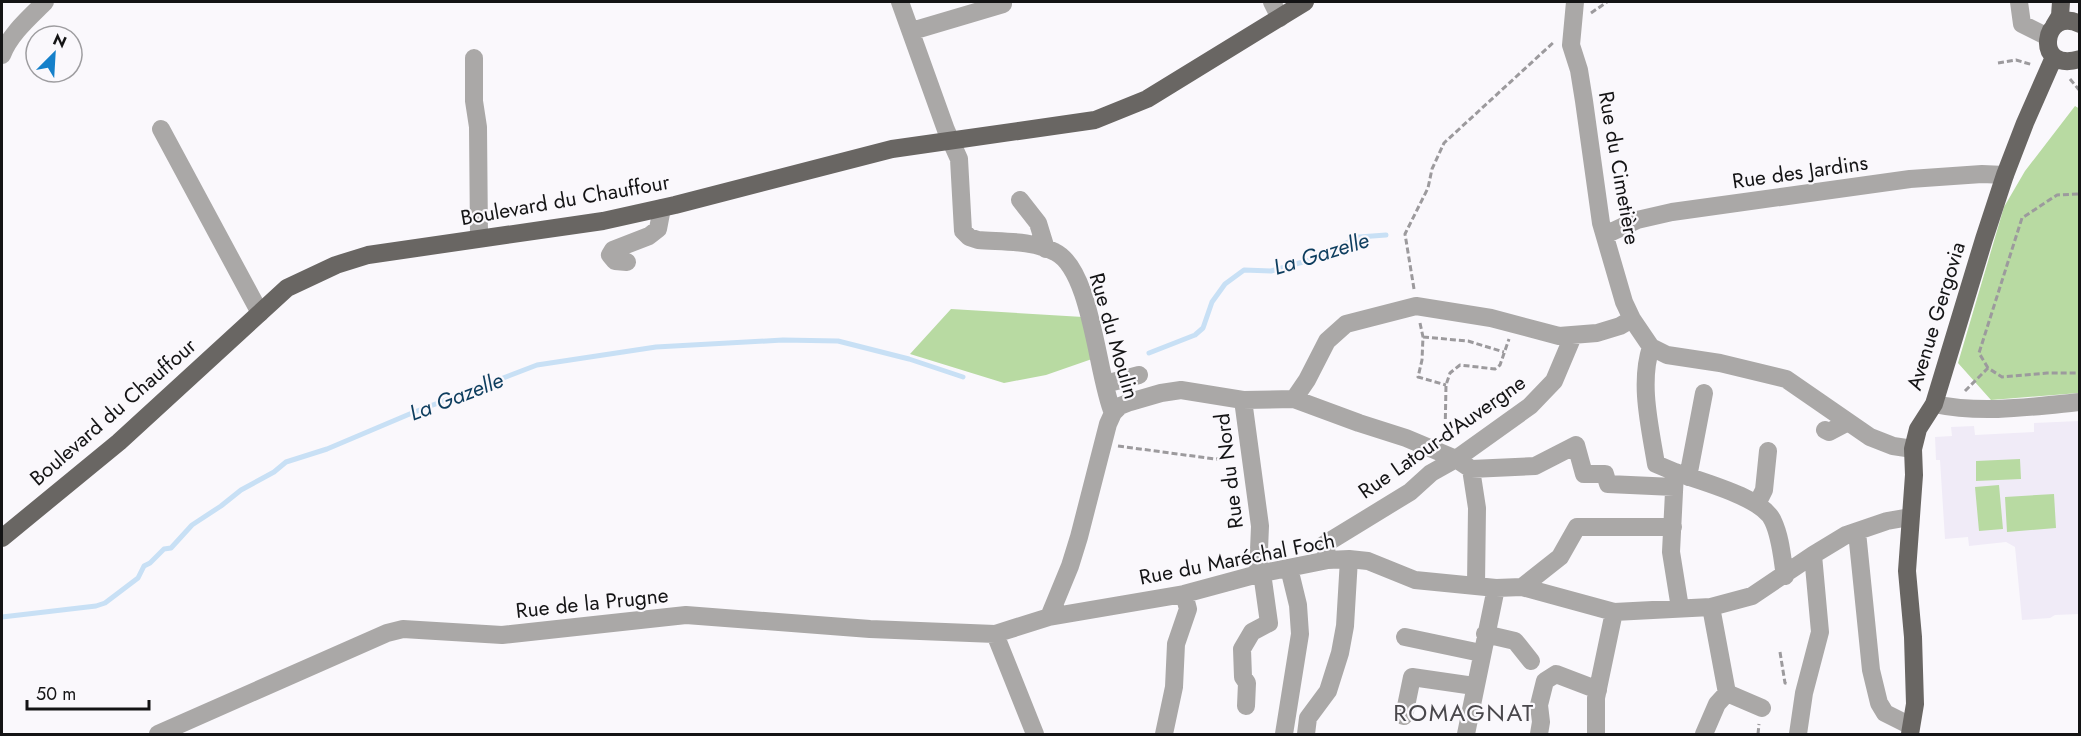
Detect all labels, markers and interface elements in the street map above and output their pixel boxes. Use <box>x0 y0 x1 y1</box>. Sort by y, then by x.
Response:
north arrow <box>24 24 84 84</box>
text: N <box>49 28 70 54</box>
street label: Rue du Cimetière <box>1591 89 1647 247</box>
street label: Rue des Jardins <box>1730 148 1870 196</box>
street label: Boulevard du Chauffour <box>458 167 673 233</box>
water label: La Gazelle <box>1269 223 1373 283</box>
street label: Avenue Gergovia <box>1899 238 1973 394</box>
street label: Rue du Moulin <box>1082 269 1146 403</box>
street label: Boulevard du Chauffour <box>23 331 203 493</box>
water label: La Gazelle <box>404 363 508 429</box>
street label: Rue Latour-d'Auvergne <box>1352 368 1532 506</box>
street label: Rue du Nord <box>1207 412 1251 530</box>
street label: Rue du Maréchal Foch <box>1137 525 1337 593</box>
street label: Rue de la Prugne <box>514 580 670 626</box>
scale bar <box>27 673 148 711</box>
text: 50 m <box>36 681 76 707</box>
district label: ROMAGNAT <box>1393 695 1535 730</box>

